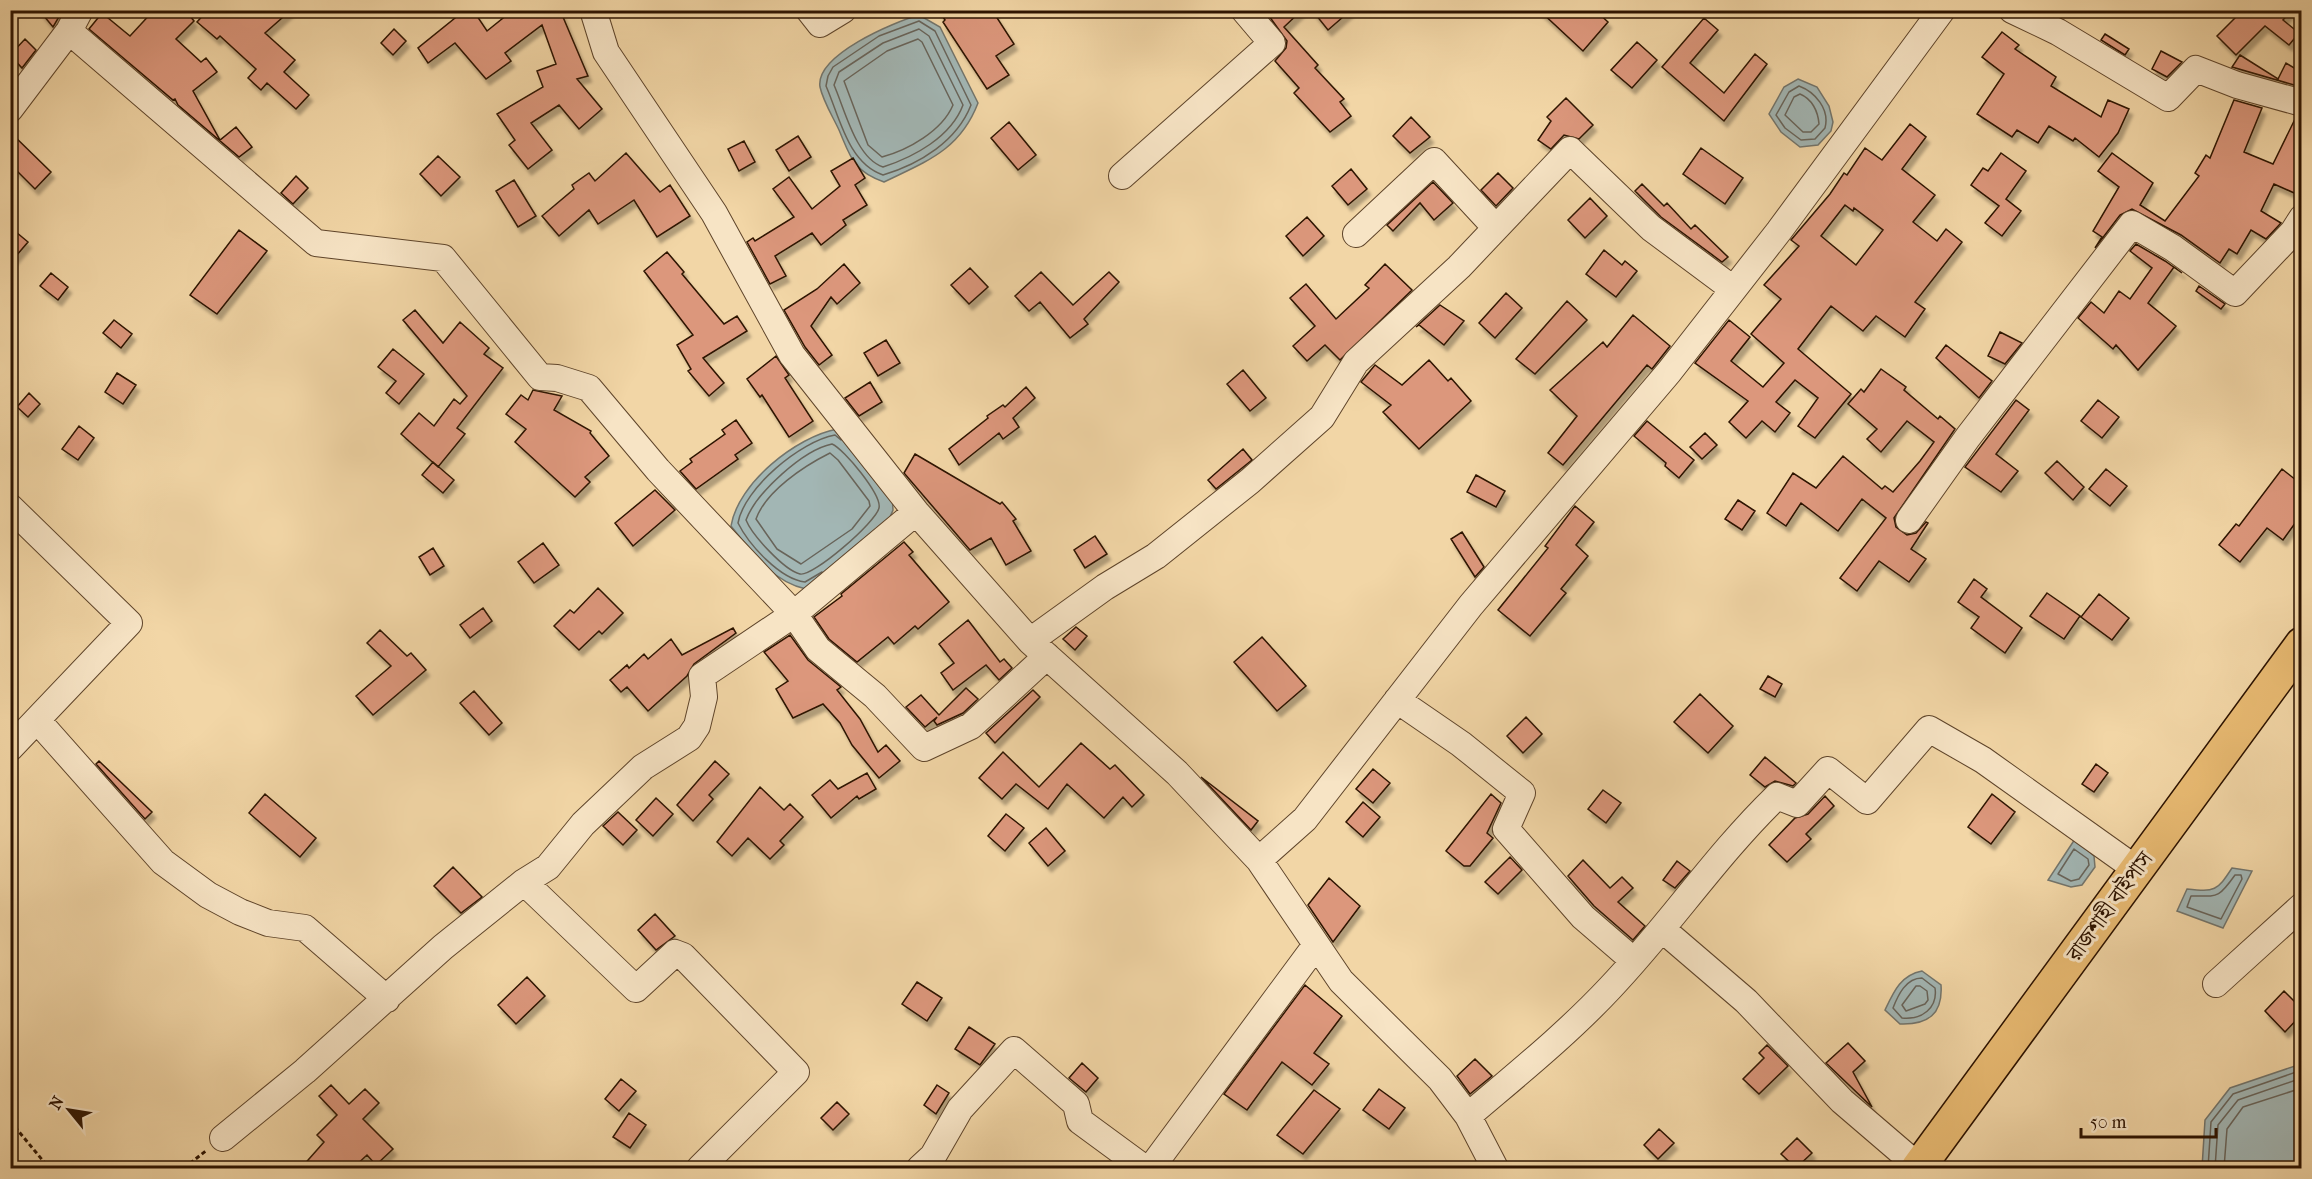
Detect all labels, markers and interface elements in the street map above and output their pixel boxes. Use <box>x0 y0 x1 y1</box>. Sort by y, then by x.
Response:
street label: রাজশাহী বাইপাস <box>2060 846 2159 967</box>
north arrow <box>39 1080 99 1140</box>
text: N <box>45 1092 68 1113</box>
scale bar <box>2081 1101 2216 1139</box>
text: 50 m <box>2090 1112 2127 1133</box>

